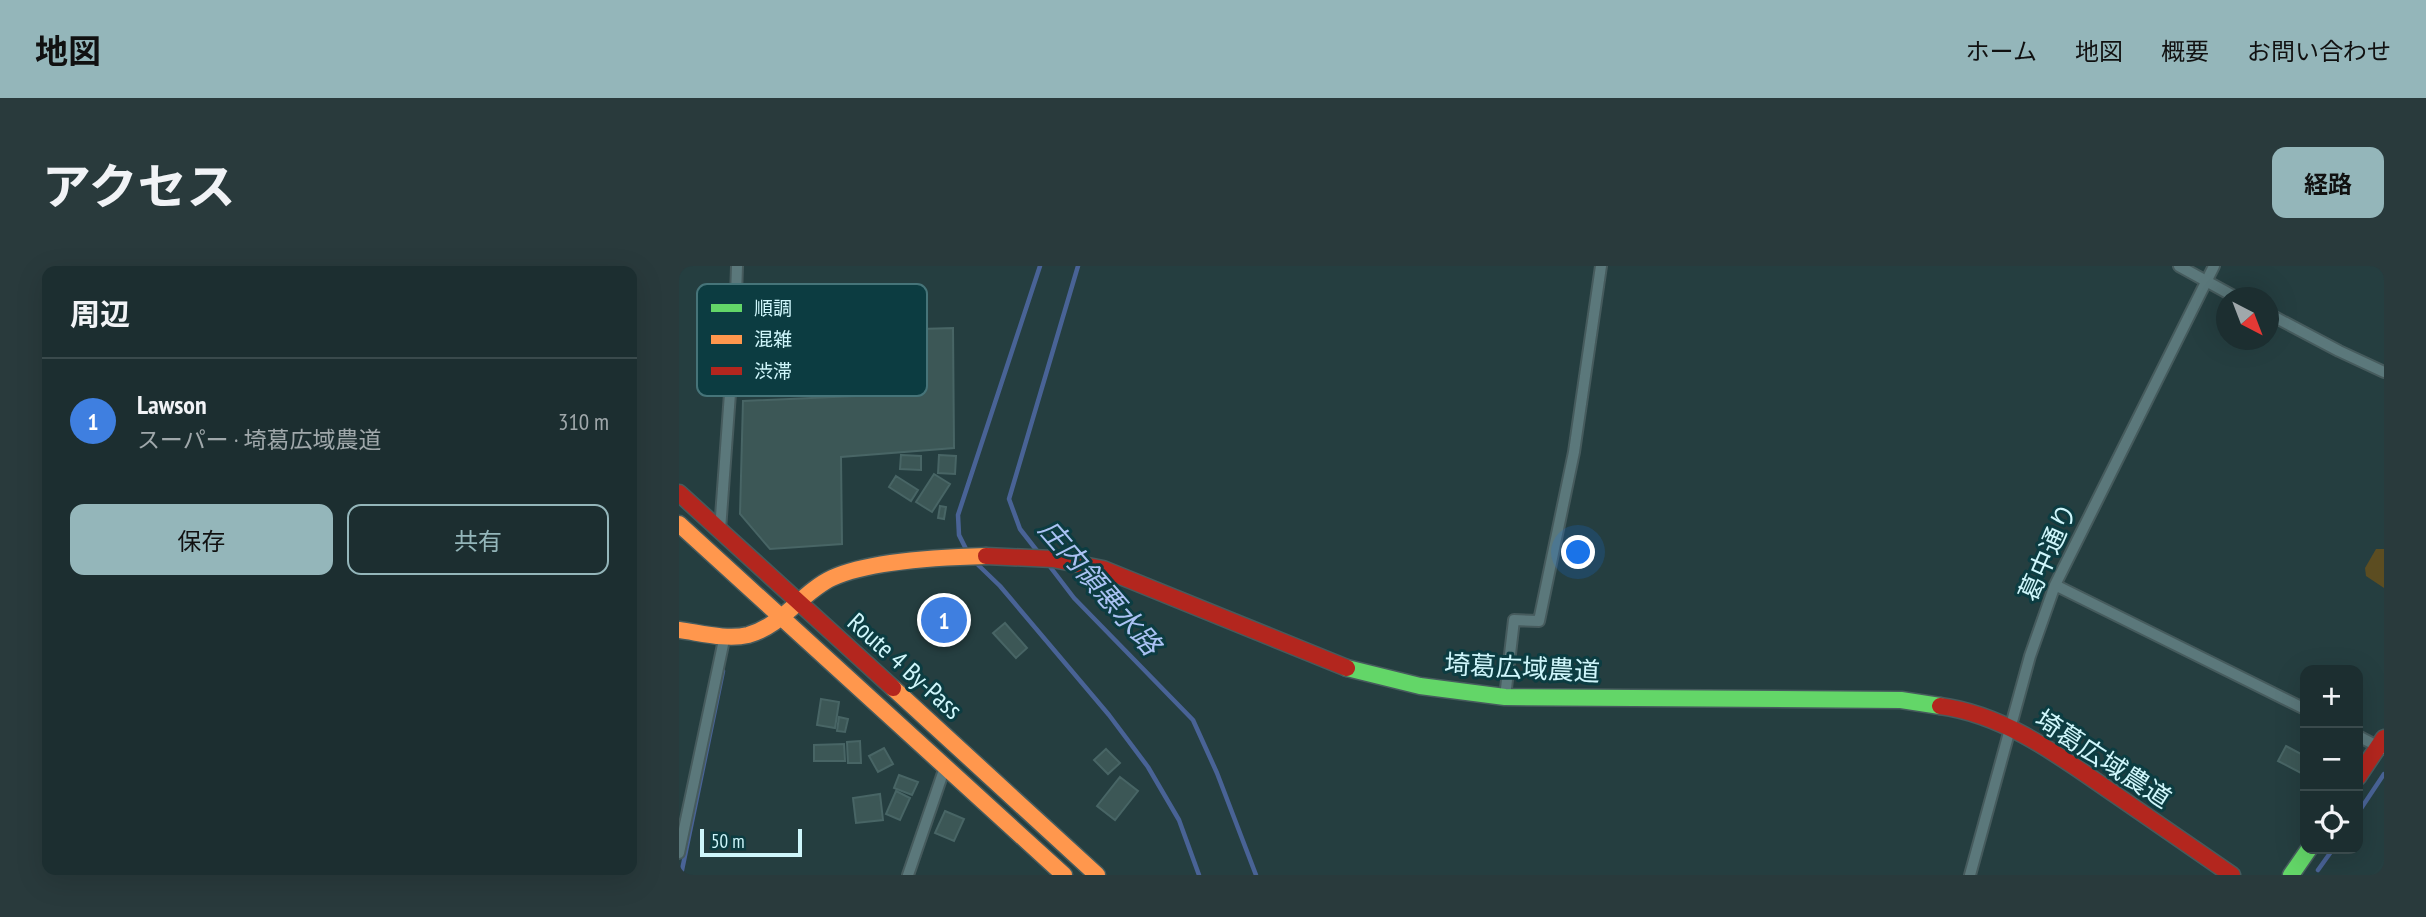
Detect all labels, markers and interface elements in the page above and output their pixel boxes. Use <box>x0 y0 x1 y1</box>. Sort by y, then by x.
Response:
text: 地図 <box>35 29 101 72</box>
text: ホーム <box>1966 36 2037 67</box>
text: 地図 <box>2075 36 2123 67</box>
text: 概要 <box>2161 36 2209 67</box>
text: お問い合わせ <box>2247 36 2391 67</box>
button: 経路 <box>2272 147 2384 218</box>
text: アクセス <box>42 154 236 218</box>
legend <box>697 284 927 396</box>
north arrow <box>2216 287 2279 350</box>
text: 周辺 <box>70 294 130 333</box>
text: 順調 <box>754 296 792 320</box>
text: 混雑 <box>754 327 792 351</box>
text: 渋滞 <box>754 359 792 383</box>
text: Lawson <box>137 388 207 421</box>
text: 1 <box>88 407 99 436</box>
text: 310 m <box>558 407 609 436</box>
text: スーパー · 埼葛広域農道 <box>137 425 381 454</box>
street label: 葛中通り <box>2011 498 2084 606</box>
button: 保存 <box>70 504 333 575</box>
button: 共有 <box>347 504 609 575</box>
water label: 庄内領悪水路 <box>1031 511 1171 664</box>
your location <box>1561 535 1595 569</box>
pin: 1 <box>921 594 967 646</box>
street label: Route 4 By-Pass <box>841 606 970 726</box>
street label: 埼葛広域農道 <box>1443 647 1601 688</box>
map controls <box>2300 665 2363 854</box>
button: + <box>2300 665 2363 728</box>
street label: 埼葛広域農道 <box>2029 702 2178 815</box>
button: − <box>2300 728 2363 791</box>
button: locate <box>2300 791 2363 854</box>
scale bar <box>700 826 801 858</box>
text: 50 m <box>711 829 745 853</box>

